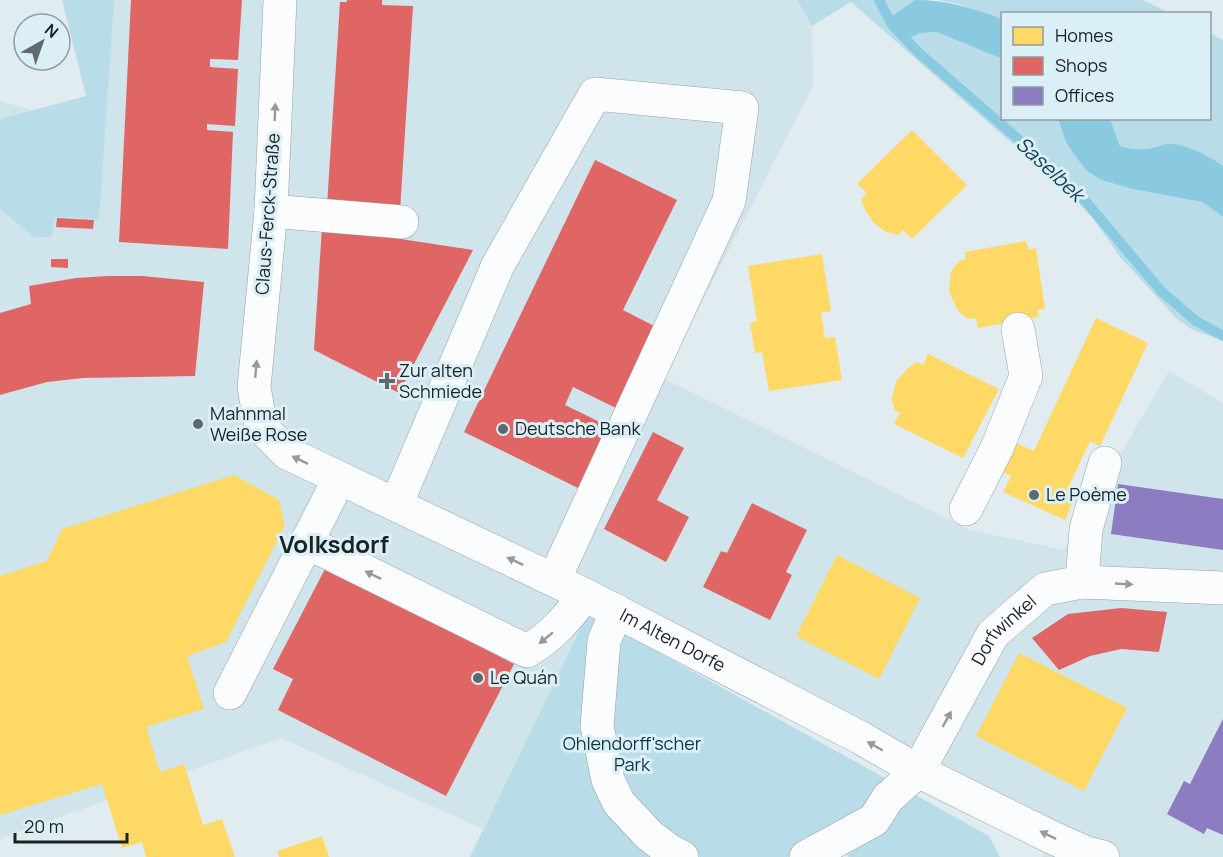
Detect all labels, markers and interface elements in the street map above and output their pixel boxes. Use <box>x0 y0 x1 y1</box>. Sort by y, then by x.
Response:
north arrow <box>12 12 72 72</box>
legend <box>1001 12 1211 120</box>
text: N <box>40 18 63 43</box>
text: Homes <box>1055 23 1113 47</box>
text: Shops <box>1055 53 1107 77</box>
text: Offices <box>1055 83 1114 107</box>
one-way arrow <box>271 102 280 121</box>
water label: Saselbek <box>1011 130 1092 209</box>
street label: Claus-Ferck-Straße <box>249 132 285 296</box>
place label: Zur alten Schmiede <box>399 358 482 403</box>
one-way arrow <box>251 359 261 378</box>
marker: Zur alten Schmiede <box>380 374 394 388</box>
place label: Mahnmal Weiße Rose <box>210 401 307 446</box>
place label: Deutsche Bank <box>515 416 641 440</box>
marker: Mahnmal Weiße Rose <box>191 417 205 431</box>
marker: Deutsche Bank <box>496 422 510 436</box>
one-way arrow <box>292 456 309 465</box>
place label: Le Poème <box>1046 482 1127 506</box>
marker: Le Poème <box>1027 488 1041 502</box>
district label: Volksdorf <box>279 527 389 560</box>
one-way arrow <box>506 557 523 566</box>
one-way arrow <box>364 570 382 580</box>
one-way arrow <box>1114 579 1133 588</box>
street label: Dorfwinkel <box>965 589 1041 669</box>
street label: Im Alten Dorfe <box>616 602 730 677</box>
one-way arrow <box>539 631 554 644</box>
place label: Le Quán <box>490 665 558 689</box>
marker: Le Quán <box>471 671 485 685</box>
one-way arrow <box>941 711 951 728</box>
park label: Ohlendorff'scher Park <box>563 731 702 776</box>
one-way arrow <box>866 741 883 751</box>
scale bar <box>15 806 128 844</box>
text: 20 m <box>24 814 64 838</box>
one-way arrow <box>1040 831 1057 840</box>

